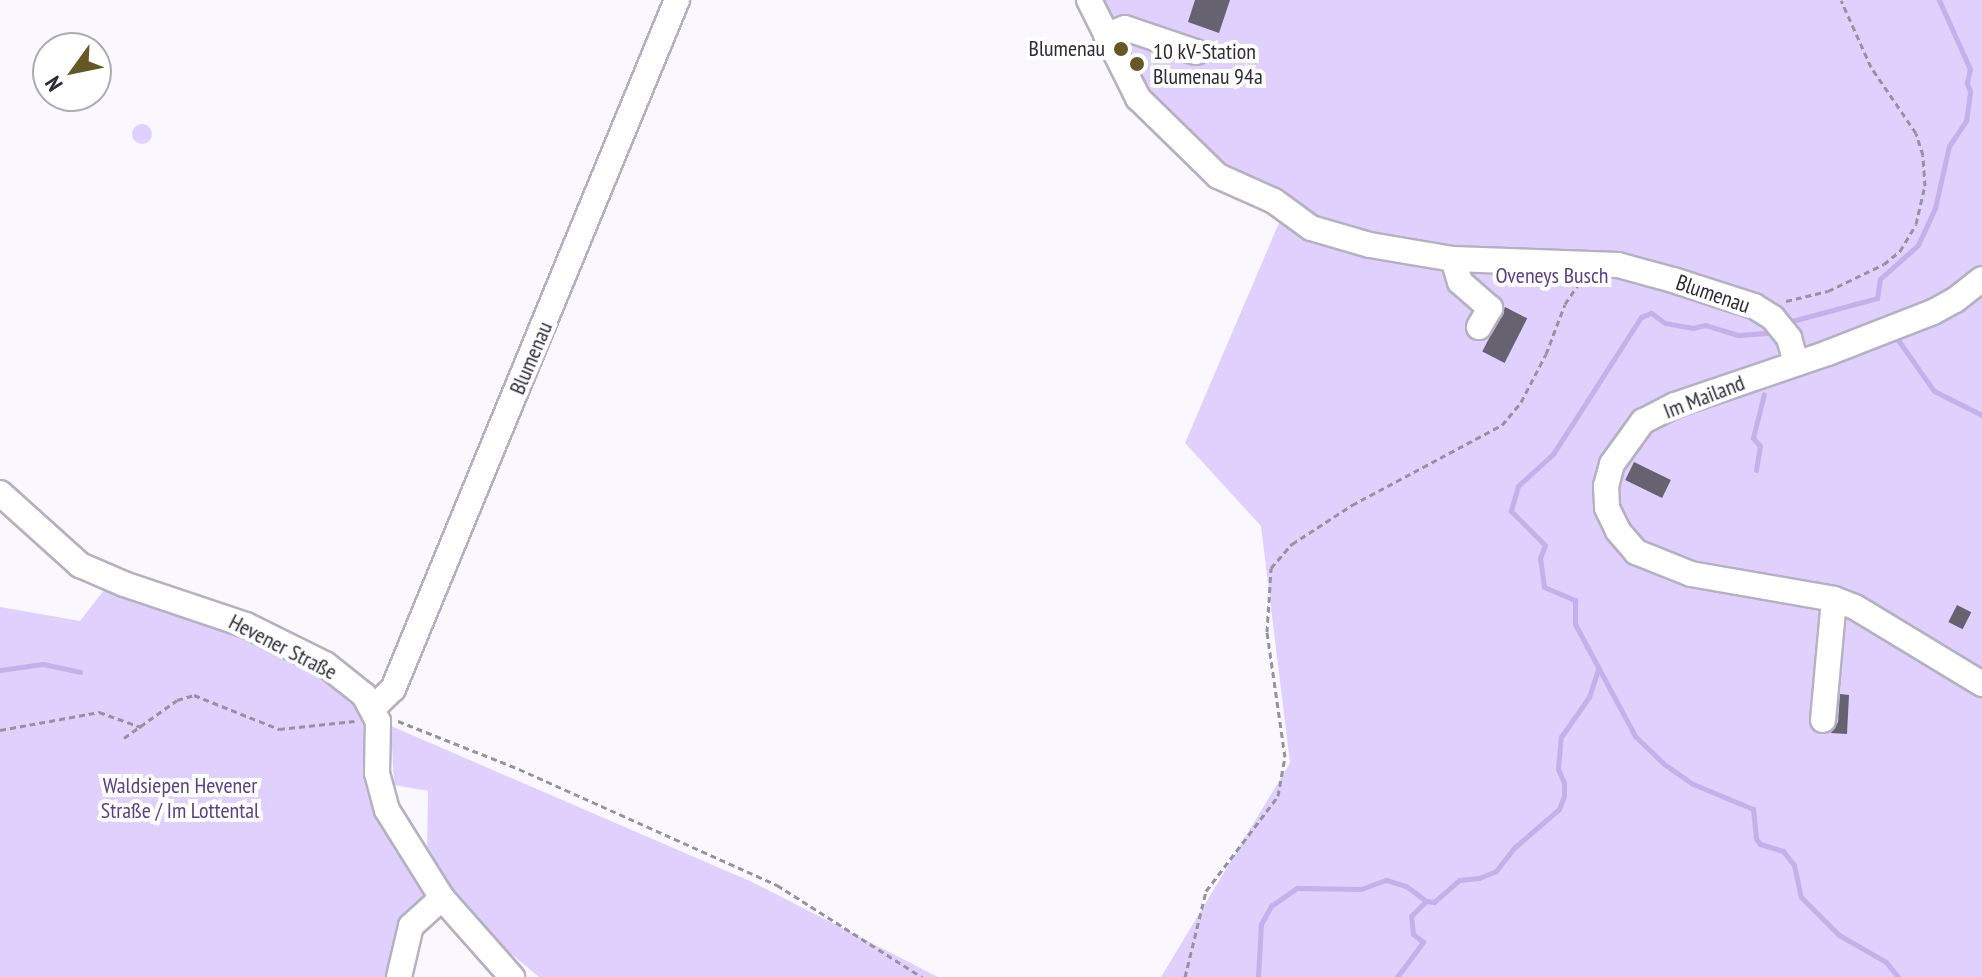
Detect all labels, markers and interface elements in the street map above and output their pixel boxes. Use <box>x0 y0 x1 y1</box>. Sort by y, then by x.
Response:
north arrow <box>32 32 112 112</box>
place label: Blumenau <box>1029 36 1105 62</box>
place label: 10 kV-Station Blumenau 94a <box>1153 38 1263 90</box>
marker: Blumenau <box>1112 40 1130 58</box>
marker: 10 kV-Station Blumenau 94a <box>1128 55 1146 73</box>
text: N <box>39 71 69 97</box>
park label: Oveneys Busch <box>1495 263 1609 289</box>
street label: Blumenau <box>1673 269 1753 319</box>
street label: Blumenau <box>504 318 558 398</box>
street label: Im Mailand <box>1660 369 1748 425</box>
street label: Hevener Straße <box>225 609 341 685</box>
park label: Waldsiepen Hevener Straße / Im Lottental <box>101 772 259 824</box>

